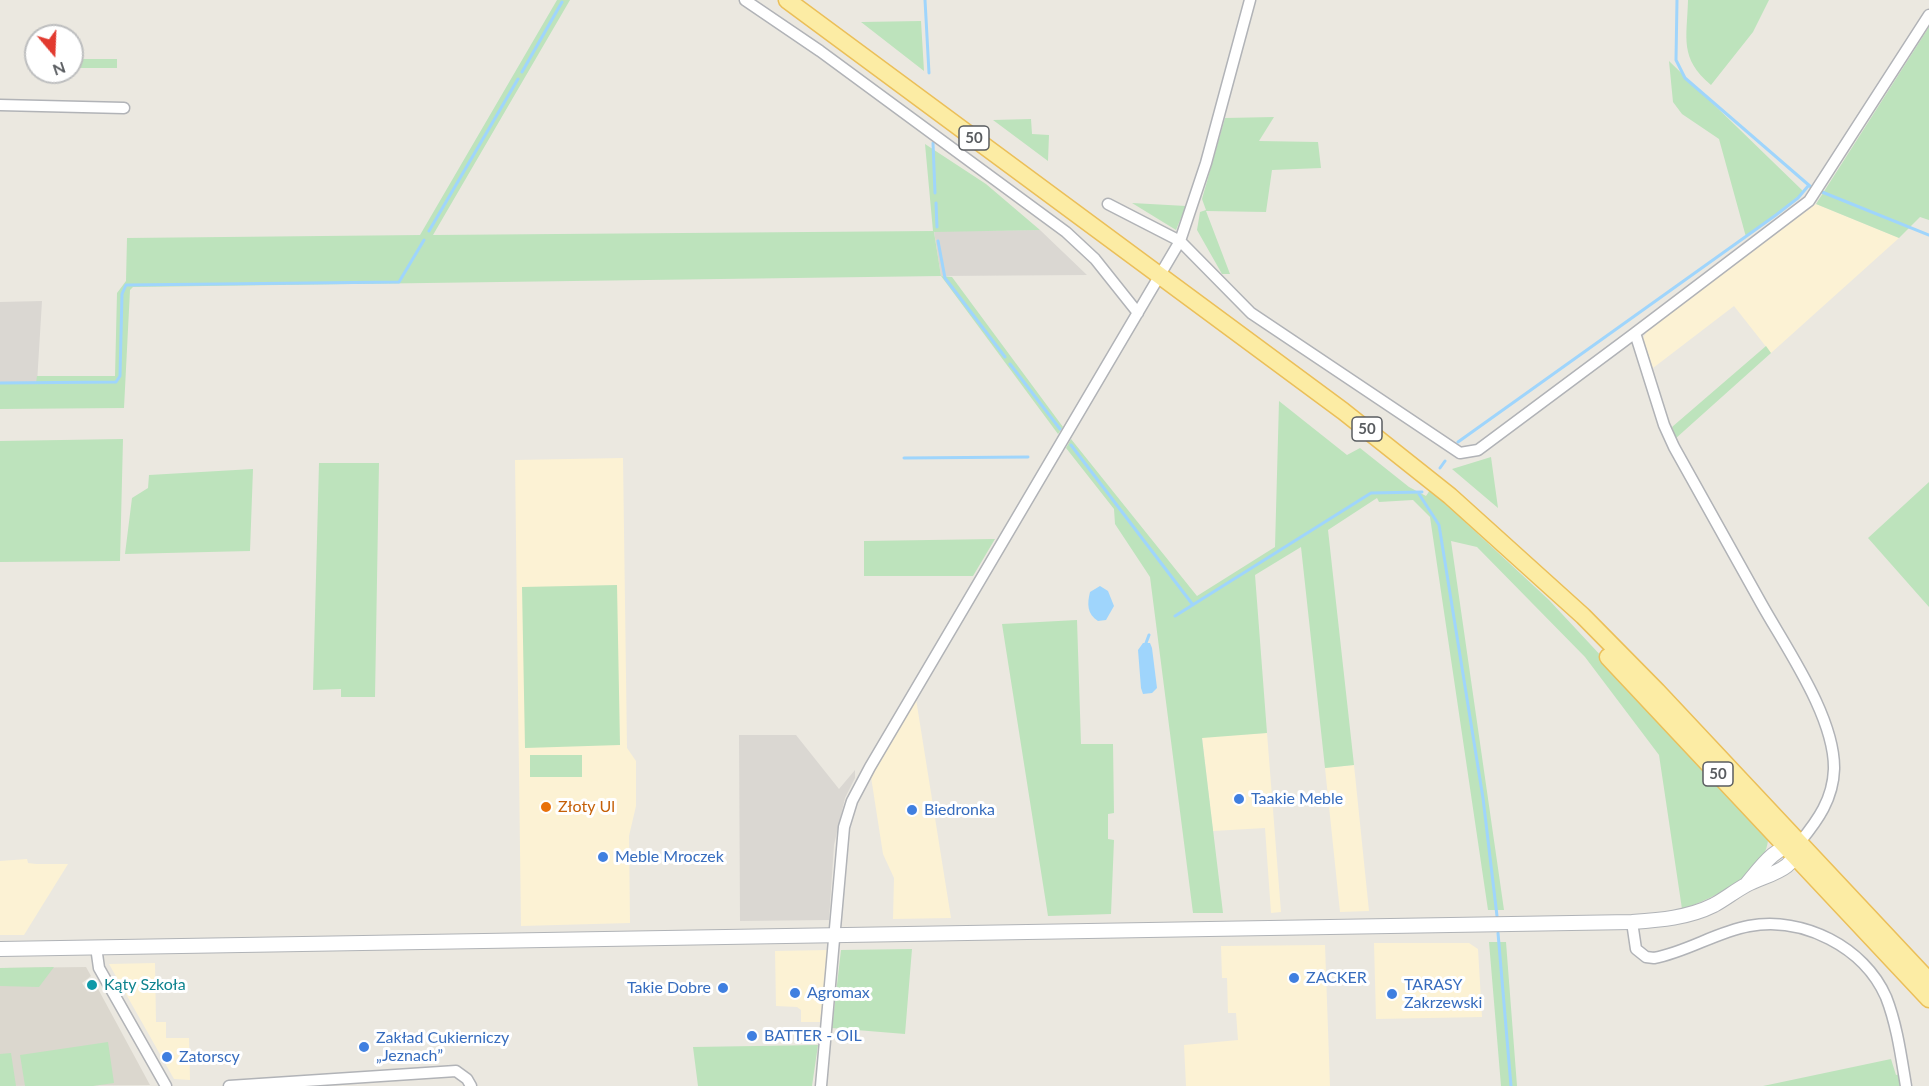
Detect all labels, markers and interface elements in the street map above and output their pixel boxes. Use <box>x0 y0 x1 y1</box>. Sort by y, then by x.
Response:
north arrow <box>24 24 84 84</box>
text: N <box>50 59 68 81</box>
road number: 50 <box>959 126 989 150</box>
road number: 50 <box>1352 417 1382 441</box>
road number: 50 <box>1703 762 1733 786</box>
place label: Taakie Meble <box>1251 789 1343 809</box>
marker: Taakie Meble <box>1232 792 1246 806</box>
place label: Złoty Ul <box>558 797 615 817</box>
marker: Złoty Ul <box>539 800 553 814</box>
place label: Biedronka <box>924 800 995 820</box>
marker: Biedronka <box>905 803 919 817</box>
place label: Meble Mroczek <box>615 847 724 867</box>
marker: Meble Mroczek <box>596 850 610 864</box>
place label: ZACKER <box>1306 968 1367 988</box>
marker: ZACKER <box>1287 971 1301 985</box>
place label: Kąty Szkoła <box>104 975 186 995</box>
place label: TARASY Zakrzewski <box>1404 975 1482 1013</box>
marker: Kąty Szkoła <box>85 978 99 992</box>
place label: Takie Dobre <box>627 978 711 998</box>
marker: Takie Dobre <box>716 981 730 995</box>
place label: Agromax <box>807 983 870 1003</box>
marker: Agromax <box>788 986 802 1000</box>
marker: TARASY Zakrzewski <box>1385 987 1399 1001</box>
place label: BATTER - OIL <box>764 1026 862 1046</box>
place label: Zakład Cukierniczy „Jeznach” <box>376 1028 509 1066</box>
marker: BATTER - OIL <box>745 1029 759 1043</box>
marker: Zakład Cukierniczy „Jeznach” <box>357 1040 371 1054</box>
place label: Zatorscy <box>179 1047 240 1067</box>
marker: Zatorscy <box>160 1050 174 1064</box>

